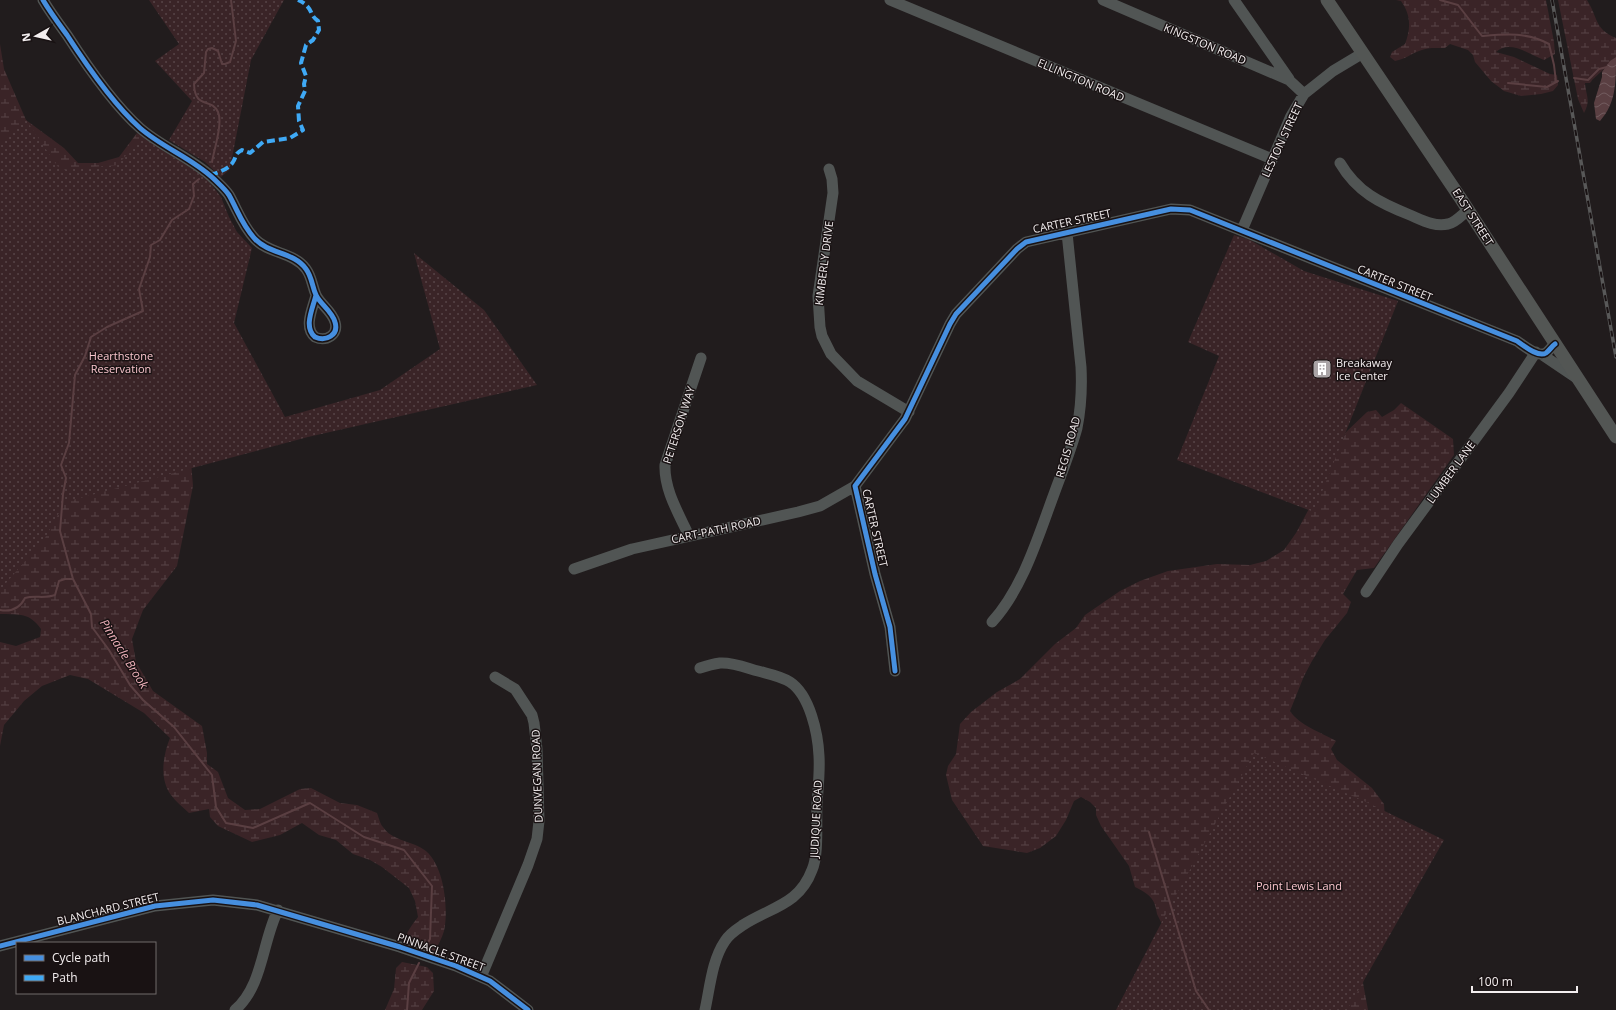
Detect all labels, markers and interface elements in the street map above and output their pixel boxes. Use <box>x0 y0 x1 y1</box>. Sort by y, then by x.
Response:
north arrow <box>16 16 56 56</box>
street label: KINGSTON ROAD <box>1162 19 1249 68</box>
text: N <box>18 32 34 43</box>
street label: ELLINGTON ROAD <box>1035 54 1127 105</box>
street label: LESTON STREET <box>1258 100 1305 180</box>
street label: EAST STREET <box>1449 185 1497 248</box>
street label: CARTER STREET <box>1031 205 1112 236</box>
street label: KIMBERLY DRIVE <box>811 220 836 306</box>
street label: CARTER STREET <box>1355 261 1435 304</box>
park label: Hearthstone Reservation <box>89 348 153 376</box>
place label: Breakaway Ice Center <box>1336 355 1392 383</box>
building icon: Breakaway Ice Center <box>1311 358 1333 380</box>
street label: PETERSON WAY <box>659 383 698 466</box>
street label: REGIS ROAD <box>1052 414 1083 479</box>
street label: LUMBER LANE <box>1423 438 1478 506</box>
street label: CARTER STREET <box>859 487 892 568</box>
street label: CART-PATH ROAD <box>670 513 762 546</box>
water label: Pinnacle Brook <box>96 616 153 693</box>
street label: DUNVEGAN ROAD <box>527 729 546 823</box>
street label: JUDIQUE ROAD <box>806 780 825 859</box>
park label: Point Lewis Land <box>1256 878 1342 893</box>
street label: BLANCHARD STREET <box>55 889 161 928</box>
street label: PINNACLE STREET <box>395 929 487 974</box>
legend <box>16 942 156 994</box>
text: Cycle path <box>52 949 110 966</box>
scale bar <box>1472 968 1577 994</box>
text: Path <box>52 969 78 986</box>
text: 100 m <box>1478 973 1513 990</box>

